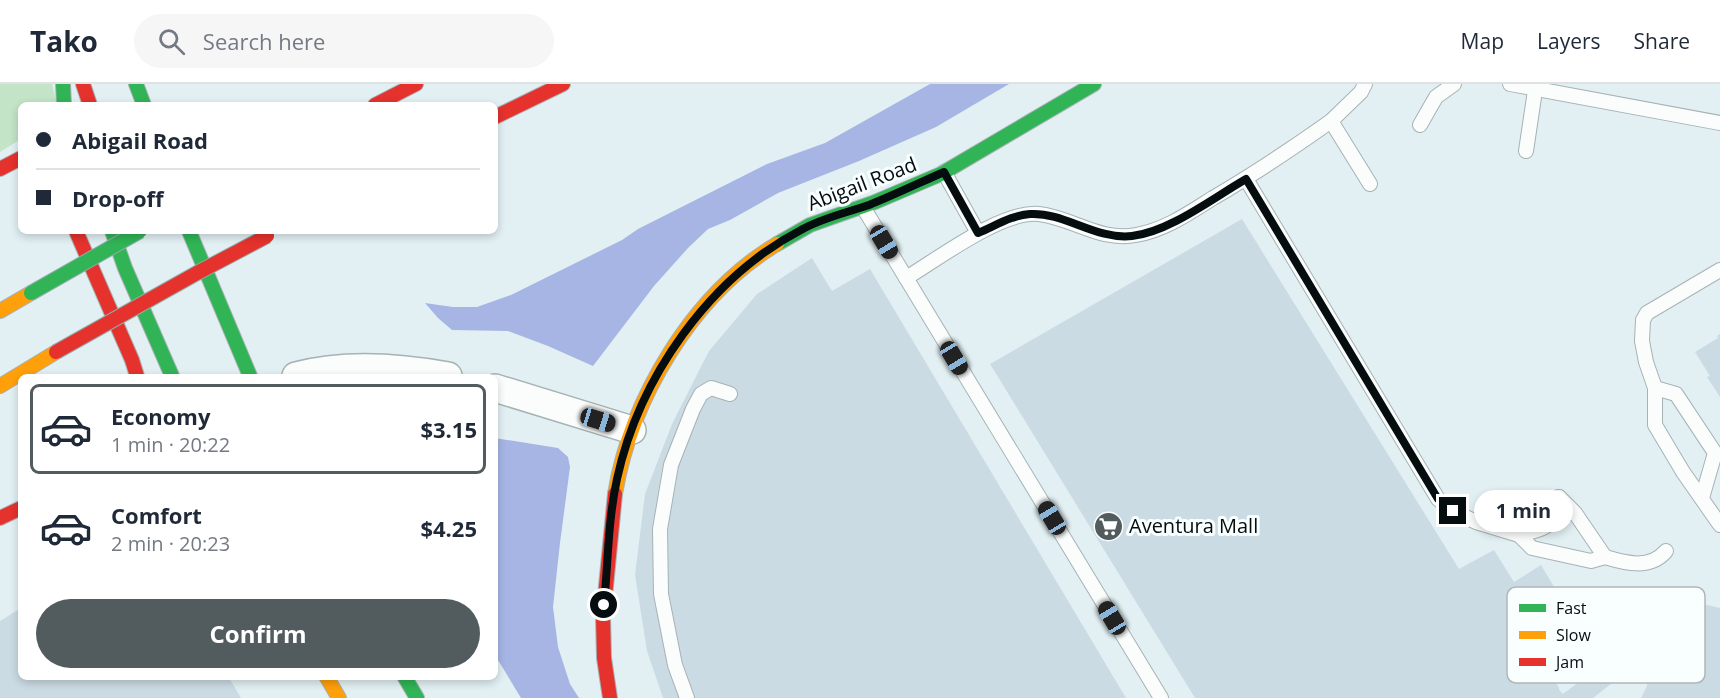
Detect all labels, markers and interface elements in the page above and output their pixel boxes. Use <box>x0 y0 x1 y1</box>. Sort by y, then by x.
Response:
search box <box>134 14 554 68</box>
text: Tako <box>30 22 98 60</box>
icon: search <box>155 25 188 58</box>
text: Search here <box>203 26 325 56</box>
text: Map <box>1461 27 1504 55</box>
text: Layers <box>1537 27 1601 55</box>
text: Share <box>1634 27 1690 55</box>
text: Abigail Road <box>72 125 208 155</box>
street label: Abigail Road <box>803 150 920 217</box>
text: Drop-off <box>72 183 164 213</box>
car <box>867 222 901 262</box>
car <box>937 338 971 378</box>
text: Economy <box>111 401 210 431</box>
icon: car <box>39 402 93 456</box>
car <box>578 406 618 434</box>
text: $3.15 <box>420 414 477 444</box>
text: 1 min · 20:22 <box>111 431 230 458</box>
callout: 1 min <box>1474 490 1573 532</box>
route end <box>1439 497 1466 524</box>
text: 1 min <box>1496 497 1551 524</box>
car <box>1035 498 1069 538</box>
text: Comfort <box>111 500 202 530</box>
icon: car <box>39 501 93 555</box>
supermarket icon: Aventura Mall <box>1092 510 1124 542</box>
place label: Aventura Mall <box>1129 512 1258 539</box>
text: $4.25 <box>420 513 477 543</box>
text: 2 min · 20:23 <box>111 530 230 557</box>
legend <box>1507 587 1705 683</box>
route start <box>590 591 617 618</box>
text: Fast <box>1556 597 1587 619</box>
car <box>1095 598 1129 638</box>
button: Confirm <box>36 599 480 668</box>
text: Slow <box>1556 624 1591 646</box>
text: Jam <box>1554 651 1584 673</box>

